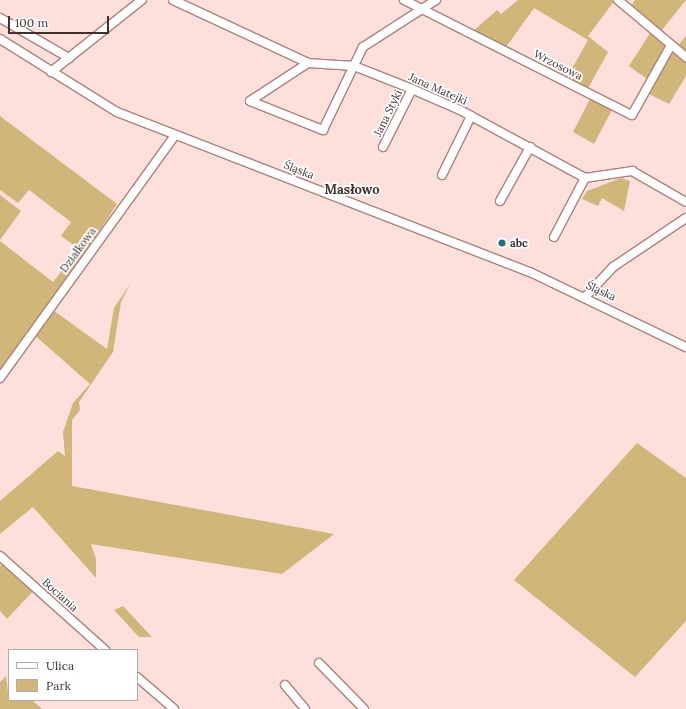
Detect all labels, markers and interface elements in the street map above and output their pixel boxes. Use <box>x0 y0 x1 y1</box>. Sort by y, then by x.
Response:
scale bar <box>10 8 111 34</box>
text: 100 m <box>15 15 48 30</box>
street label: Wrzosowa <box>531 47 585 83</box>
street label: Jana Matejki <box>407 70 469 108</box>
street label: Jana Styki <box>371 88 405 138</box>
street label: Śląska <box>282 158 316 182</box>
district label: Masłowo <box>324 182 380 198</box>
street label: Działkowa <box>57 225 99 275</box>
place label: abc <box>510 236 528 250</box>
marker: abc <box>497 238 507 248</box>
street label: Śląska <box>584 278 618 304</box>
street label: Bociania <box>39 576 81 614</box>
legend <box>8 649 138 701</box>
text: Ulica <box>46 658 74 673</box>
text: Park <box>46 678 71 693</box>

